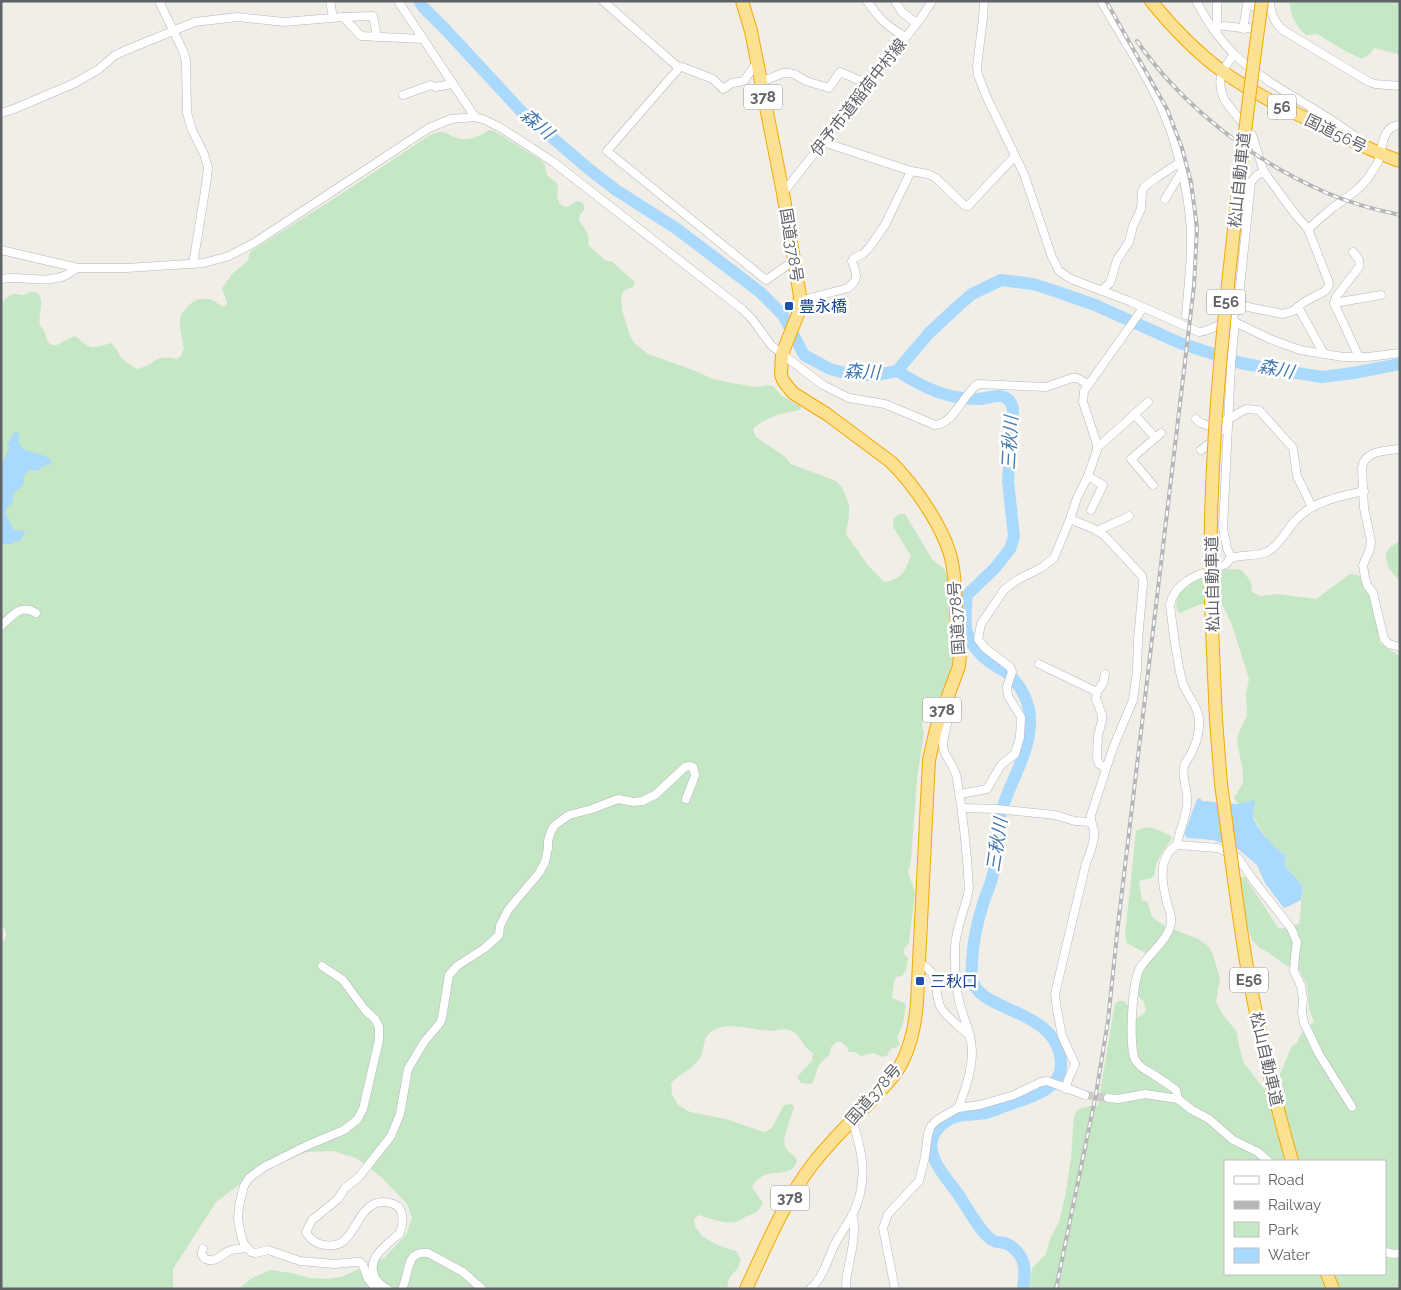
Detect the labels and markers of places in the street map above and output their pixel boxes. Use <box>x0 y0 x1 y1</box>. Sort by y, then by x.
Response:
place label: 豊永橋 <box>799 297 847 316</box>
marker: 豊永橋 <box>783 300 795 312</box>
place label: 三秋口 <box>930 972 978 991</box>
marker: 三秋口 <box>914 975 926 987</box>

